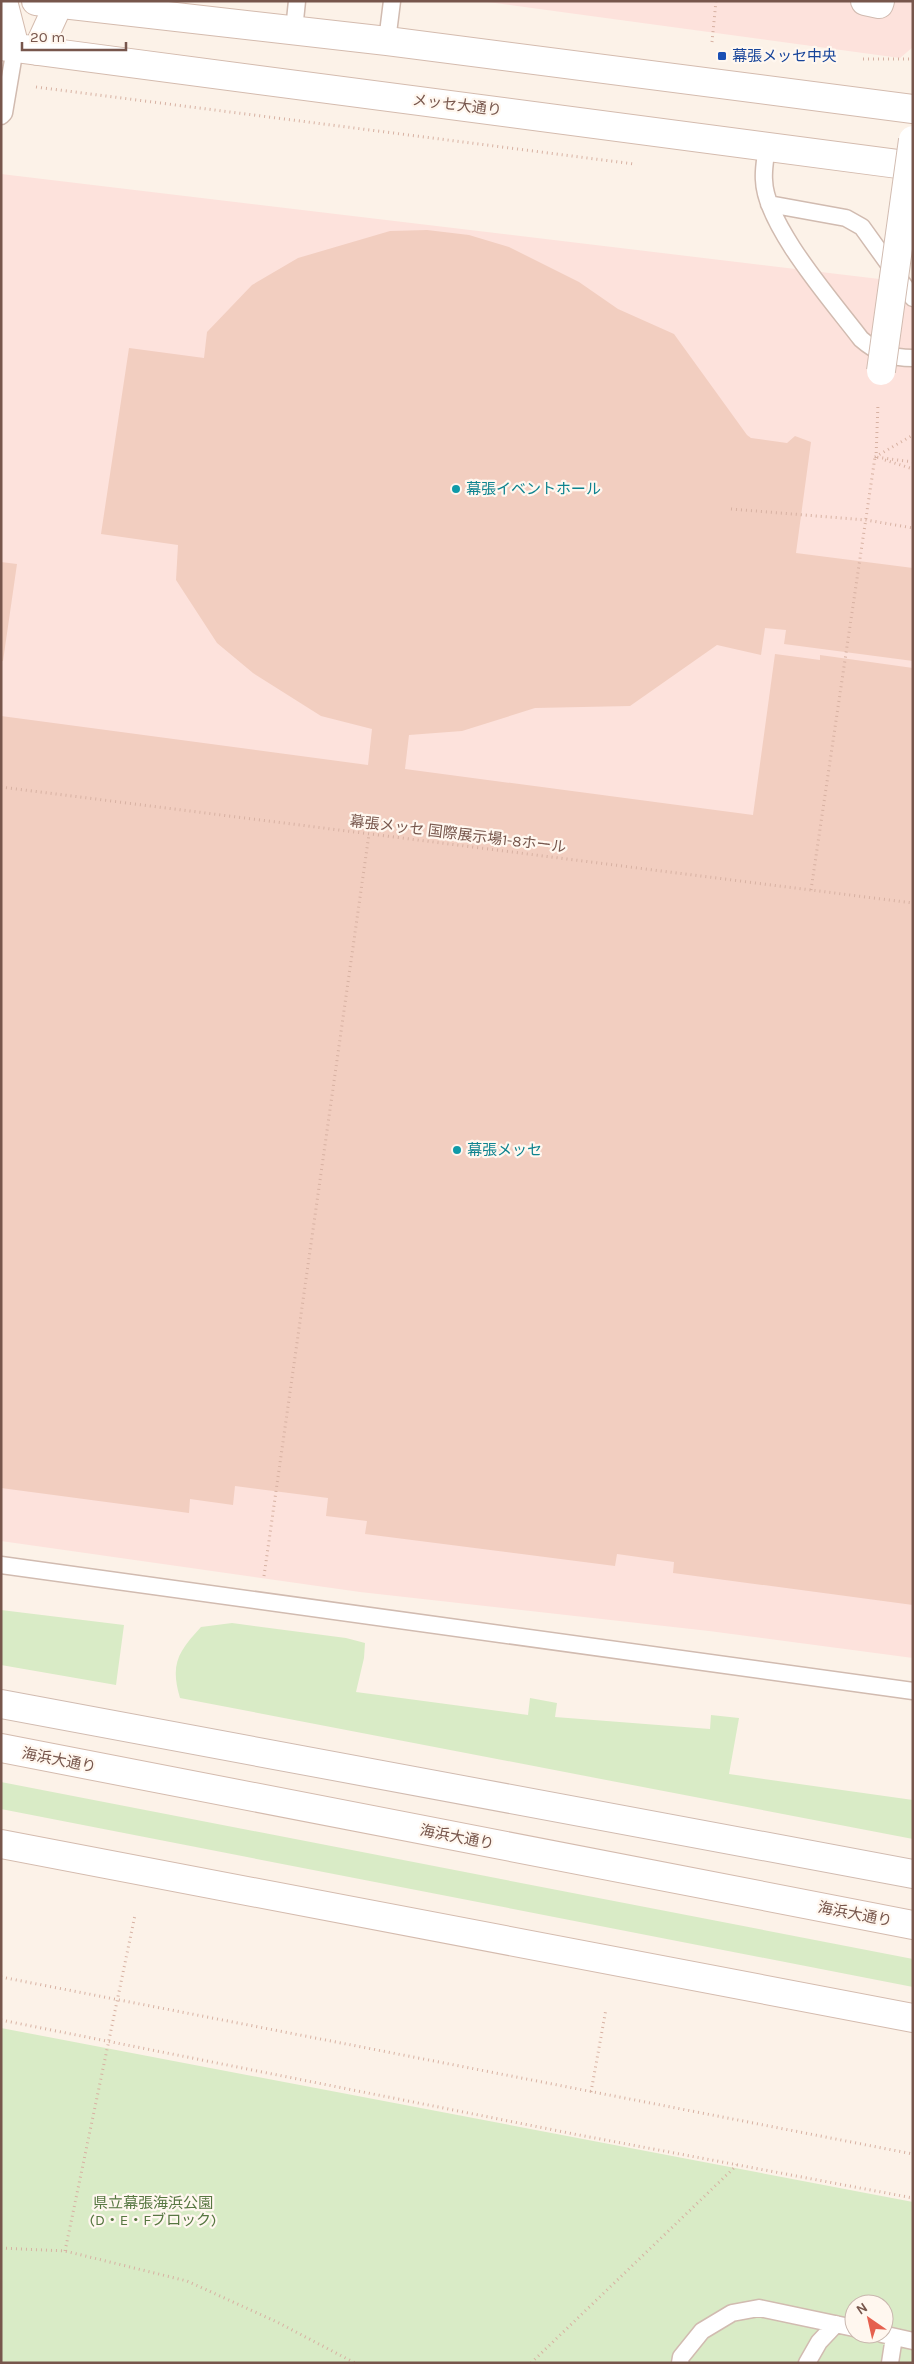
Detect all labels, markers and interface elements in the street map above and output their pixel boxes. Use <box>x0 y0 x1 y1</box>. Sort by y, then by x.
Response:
scale bar <box>22 20 126 52</box>
text: 20 m <box>30 28 65 46</box>
place label: 幕張メッセ中央 <box>732 47 837 65</box>
marker: 幕張メッセ中央 <box>716 50 728 62</box>
street label: メッセ大通り <box>411 91 503 119</box>
place label: 幕張イベントホール <box>466 480 601 498</box>
marker: 幕張イベントホール <box>450 483 462 495</box>
street label: 幕張メッセ 国際展示場1-8ホール <box>349 812 567 856</box>
place label: 幕張メッセ <box>467 1141 542 1159</box>
marker: 幕張メッセ <box>451 1144 463 1156</box>
street label: 海浜大通り <box>20 1744 98 1776</box>
street label: 海浜大通り <box>418 1821 496 1853</box>
street label: 海浜大通り <box>816 1898 894 1930</box>
park label: 県立幕張海浜公園 (D・E・Fブロック) <box>90 2194 216 2229</box>
north arrow <box>844 2294 894 2344</box>
text: N <box>853 2299 871 2318</box>

